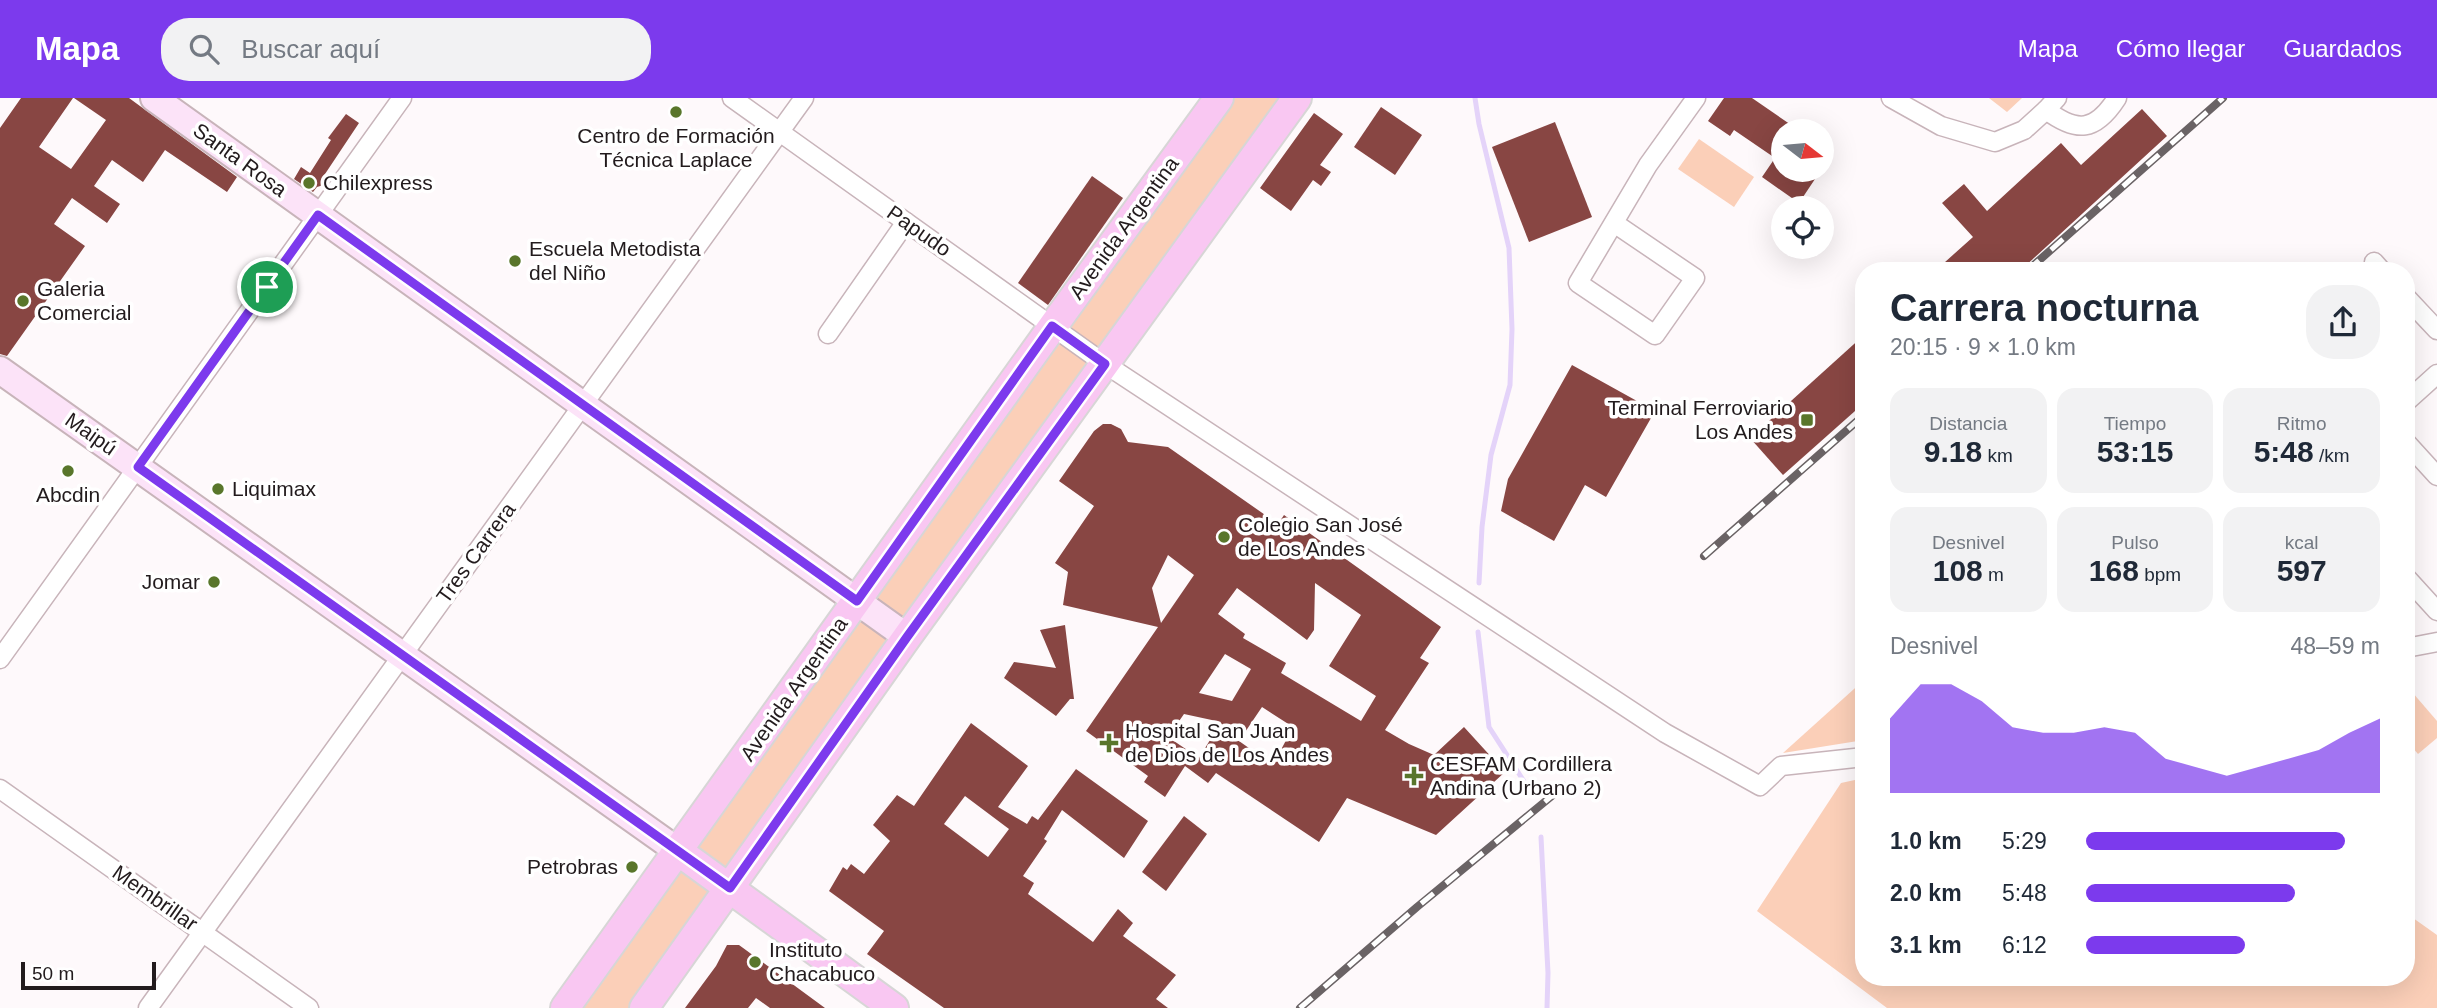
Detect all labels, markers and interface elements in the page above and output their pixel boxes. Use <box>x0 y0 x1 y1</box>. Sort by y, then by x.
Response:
search box <box>161 18 651 81</box>
text: Mapa <box>35 30 119 67</box>
icon: search <box>185 30 223 68</box>
text: Buscar aquí <box>241 34 380 64</box>
text: Mapa <box>2018 35 2078 62</box>
text: Cómo llegar <box>2116 35 2245 62</box>
text: Guardados <box>2283 35 2402 62</box>
marker: Centro de Formación Técnica Laplace <box>668 104 684 120</box>
street label: Santa Rosa <box>189 118 292 201</box>
north arrow <box>1771 119 1834 182</box>
map controls <box>1771 119 1834 259</box>
place label: Centro de Formación Técnica Laplace <box>577 124 775 171</box>
street label: Avenida Argentina <box>1064 152 1183 303</box>
place label: Chilexpress <box>323 171 433 194</box>
marker: Chilexpress <box>301 175 317 191</box>
button: locate <box>1771 196 1834 259</box>
street label: Papudo <box>883 200 956 261</box>
place label: Escuela Metodista del Niño <box>529 237 701 284</box>
marker: Escuela Metodista del Niño <box>507 253 523 269</box>
pin <box>237 257 297 317</box>
icon: arrive <box>248 268 286 306</box>
place label: Galeria Comercial <box>37 277 132 324</box>
button: share <box>2306 285 2380 359</box>
text: Carrera nocturna <box>1890 287 2198 329</box>
marker: Galeria Comercial <box>15 293 31 309</box>
text: 20:15 · 9 × 1.0 km <box>1890 334 2076 360</box>
place label: Terminal Ferroviario Los Andes <box>1607 396 1793 443</box>
street label: Maipú <box>61 408 121 459</box>
marker: Terminal Ferroviario Los Andes <box>1799 412 1815 428</box>
text: Distancia <box>1929 413 2007 434</box>
text: Tiempo <box>2104 413 2166 434</box>
text: Ritmo <box>2277 413 2326 434</box>
text: 9.18 <box>1924 435 1982 468</box>
text: 53:15 <box>2097 435 2173 468</box>
text: 5:48 <box>2254 435 2314 468</box>
text: km <box>1982 445 2013 466</box>
text: /km <box>2314 445 2350 466</box>
marker: Abcdin <box>60 463 76 479</box>
place label: Liquimax <box>232 477 317 500</box>
marker: Liquimax <box>210 481 226 497</box>
place label: Abcdin <box>36 483 100 506</box>
street label: Tres Carrera <box>432 498 520 607</box>
place label: Colegio San José de Los Andes <box>1238 513 1403 560</box>
marker: Colegio San José de Los Andes <box>1216 529 1232 545</box>
text: Desnivel <box>1932 532 2005 553</box>
text: Pulso <box>2111 532 2159 553</box>
text: kcal <box>2285 532 2319 553</box>
text: 108 <box>1933 554 1983 587</box>
text: 168 <box>2089 554 2139 587</box>
text: 597 <box>2277 554 2327 587</box>
text: m <box>1983 564 2004 585</box>
text: bpm <box>2139 564 2181 585</box>
place label: Jomar <box>142 570 200 593</box>
marker: Jomar <box>206 574 222 590</box>
street label: Avenida Argentina <box>735 612 852 765</box>
text: Desnivel <box>1890 633 1978 659</box>
text: 48–59 m <box>2290 633 2380 659</box>
place label: Hospital San Juan de Dios de Los Andes <box>1125 719 1329 766</box>
marker: Hospital San Juan de Dios de Los Andes <box>1099 733 1119 753</box>
place label: CESFAM Cordillera Andina (Urbano 2) <box>1430 752 1612 799</box>
marker: CESFAM Cordillera Andina (Urbano 2) <box>1404 766 1424 786</box>
text: 1.0 km <box>1890 828 1962 854</box>
text: 5:29 <box>2002 828 2047 854</box>
place label: Petrobras <box>527 855 618 878</box>
marker: Petrobras <box>624 859 640 875</box>
street label: Membrillar <box>109 860 202 935</box>
text: 2.0 km <box>1890 880 1962 906</box>
text: 5:48 <box>2002 880 2047 906</box>
text: 3.1 km <box>1890 932 1962 958</box>
text: 6:12 <box>2002 932 2047 958</box>
place label: Instituto Chacabuco <box>769 938 875 985</box>
marker: Instituto Chacabuco <box>747 954 763 970</box>
scale bar <box>21 959 156 991</box>
text: 50 m <box>32 963 74 984</box>

